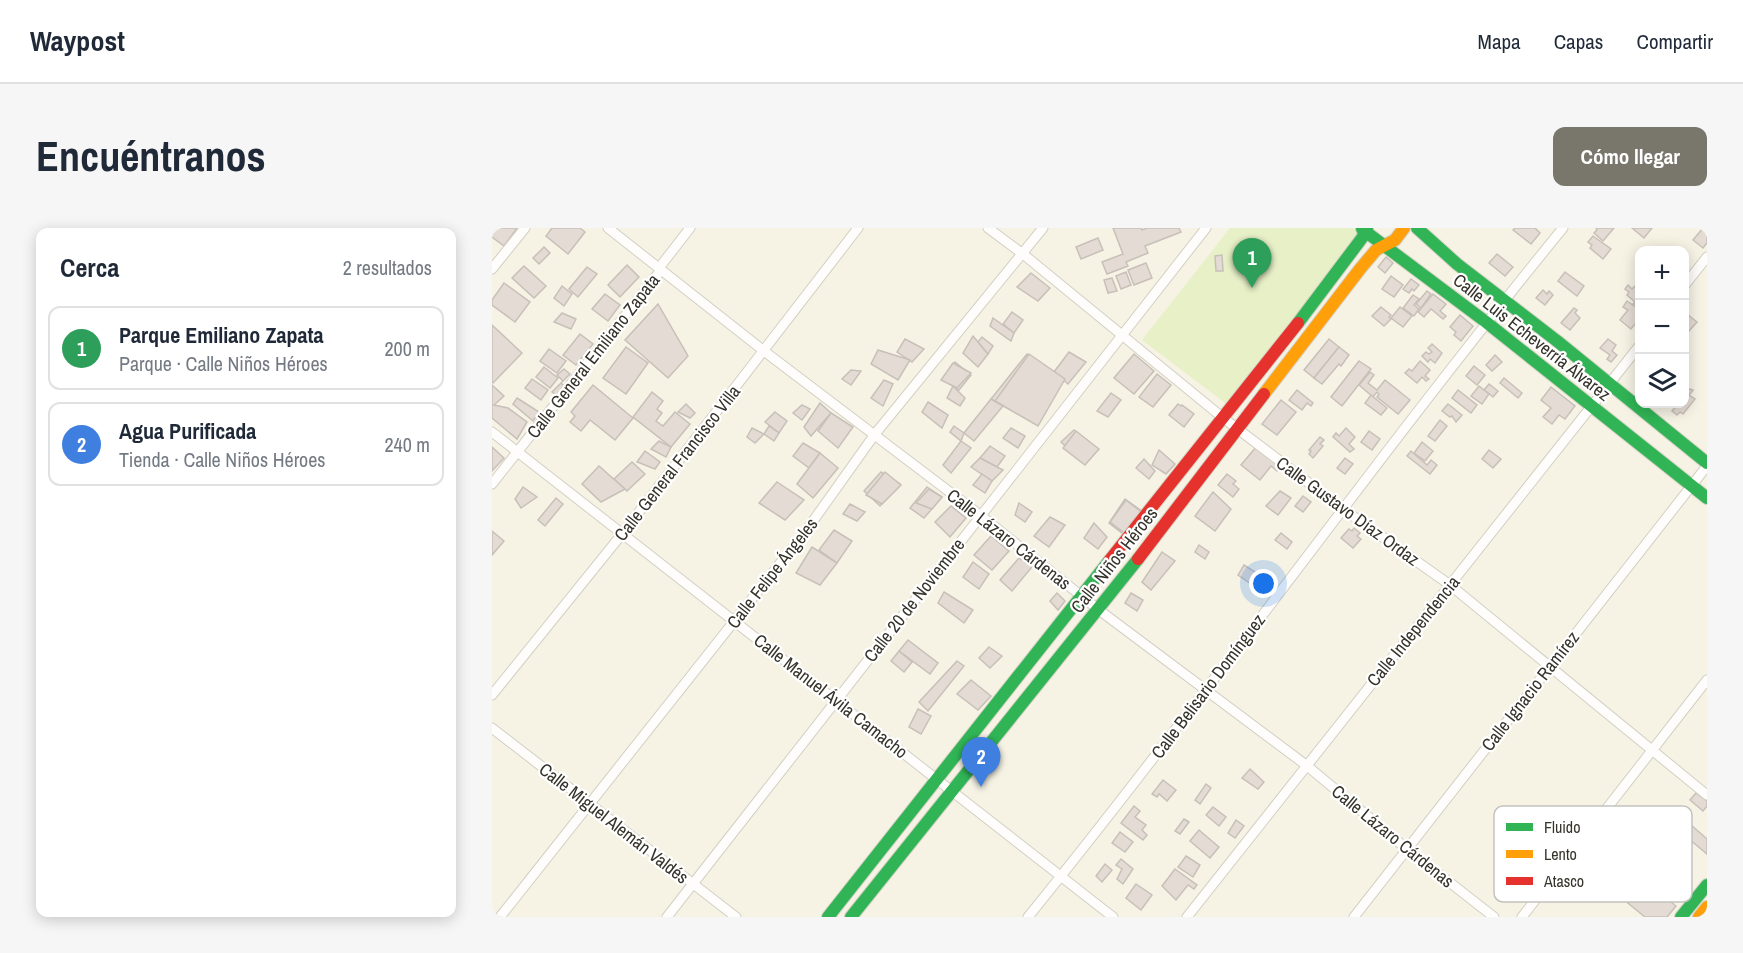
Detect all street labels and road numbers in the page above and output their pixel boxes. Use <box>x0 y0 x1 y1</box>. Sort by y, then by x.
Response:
street label: Calle General Emiliano Zapata <box>521 268 665 444</box>
street label: Calle Luis Echeverría Álvarez <box>1448 268 1616 406</box>
street label: Calle General Francisco Villa <box>608 380 746 546</box>
street label: Calle Gustavo Díaz Ordaz <box>1271 450 1425 572</box>
street label: Calle Lázaro Cárdenas <box>942 483 1076 595</box>
street label: Calle Niños Héroes <box>1065 502 1163 618</box>
street label: Calle Felipe Ángeles <box>721 512 823 634</box>
street label: Calle 20 de Noviembre <box>858 533 970 667</box>
street label: Calle Independencia <box>1361 571 1465 691</box>
street label: Calle Belisario Domínguez <box>1145 608 1271 764</box>
street label: Calle Ignacio Ramírez <box>1475 626 1585 756</box>
street label: Calle Manuel Ávila Camacho <box>749 628 913 764</box>
street label: Calle Miguel Alemán Valdés <box>534 757 694 889</box>
street label: Calle Lázaro Cárdenas <box>1326 779 1460 893</box>

